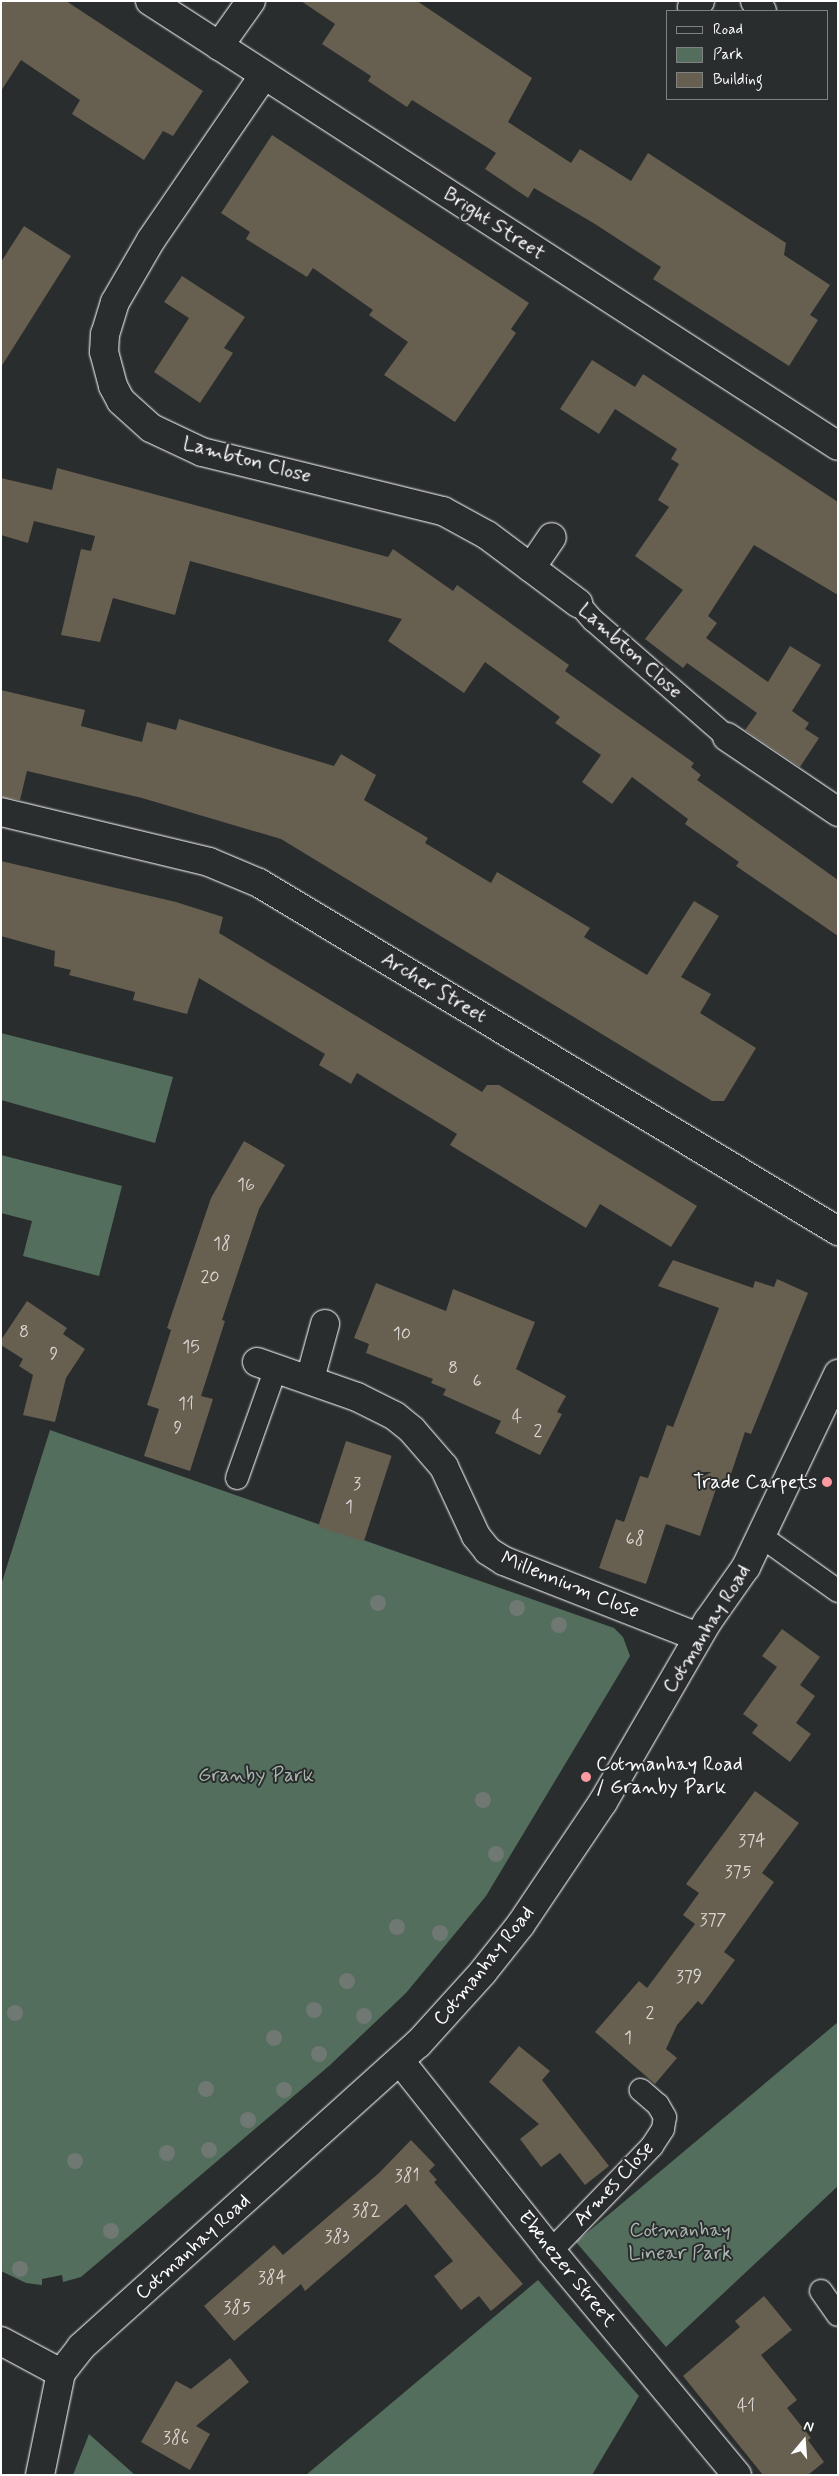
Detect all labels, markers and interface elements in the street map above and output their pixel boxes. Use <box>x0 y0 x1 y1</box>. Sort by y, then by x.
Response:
legend <box>666 10 829 100</box>
text: Road <box>713 20 743 40</box>
text: Park <box>713 45 743 65</box>
text: Building <box>713 70 763 90</box>
street label: Bright Street <box>439 183 549 265</box>
street label: Lambton Close <box>180 431 314 489</box>
street label: Lambton Close <box>573 598 687 704</box>
street label: Archer Street <box>376 946 492 1030</box>
house number: 16 <box>237 1174 255 1196</box>
house number: 18 <box>213 1233 231 1255</box>
house number: 20 <box>200 1266 220 1288</box>
house number: 8 <box>19 1321 29 1343</box>
house number: 10 <box>393 1323 411 1345</box>
house number: 15 <box>182 1336 200 1358</box>
house number: 9 <box>50 1343 58 1365</box>
house number: 8 <box>448 1357 458 1379</box>
house number: 6 <box>472 1370 482 1392</box>
house number: 11 <box>178 1393 194 1415</box>
house number: 4 <box>512 1406 522 1428</box>
house number: 9 <box>174 1417 182 1439</box>
house number: 2 <box>534 1420 542 1442</box>
place label: Trade Carpets <box>695 1470 817 1494</box>
house number: 3 <box>353 1473 361 1495</box>
marker: Trade Carpets <box>821 1476 833 1488</box>
house number: 1 <box>345 1496 353 1518</box>
house number: 68 <box>625 1528 645 1550</box>
street label: Millennium Close <box>497 1546 643 1624</box>
street label: Cotmanhay Road <box>658 1560 756 1698</box>
place label: Cotmanhay Road / Granby Park <box>596 1753 743 1800</box>
park label: Granby Park <box>200 1763 312 1787</box>
marker: Cotmanhay Road / Granby Park <box>580 1771 592 1783</box>
house number: 374 <box>738 1830 766 1852</box>
house number: 375 <box>724 1861 752 1883</box>
street label: Cotmanhay Road <box>429 1901 539 2031</box>
house number: 377 <box>699 1909 727 1931</box>
house number: 379 <box>676 1966 702 1988</box>
house number: 2 <box>646 2002 654 2024</box>
house number: 1 <box>624 2027 632 2049</box>
street label: Armes Close <box>569 2137 659 2231</box>
house number: 381 <box>394 2165 420 2187</box>
street label: Cotmanhay Road <box>130 2189 256 2305</box>
house number: 382 <box>352 2200 380 2222</box>
street label: Ebenezer Street <box>513 2206 621 2332</box>
park label: Cotmanhay Linear Park <box>628 2219 732 2266</box>
house number: 383 <box>324 2226 350 2248</box>
house number: 384 <box>258 2267 286 2289</box>
house number: 385 <box>223 2297 251 2319</box>
house number: 41 <box>737 2395 755 2417</box>
north arrow <box>779 2416 829 2466</box>
text: N <box>801 2417 816 2437</box>
house number: 386 <box>163 2427 189 2449</box>

